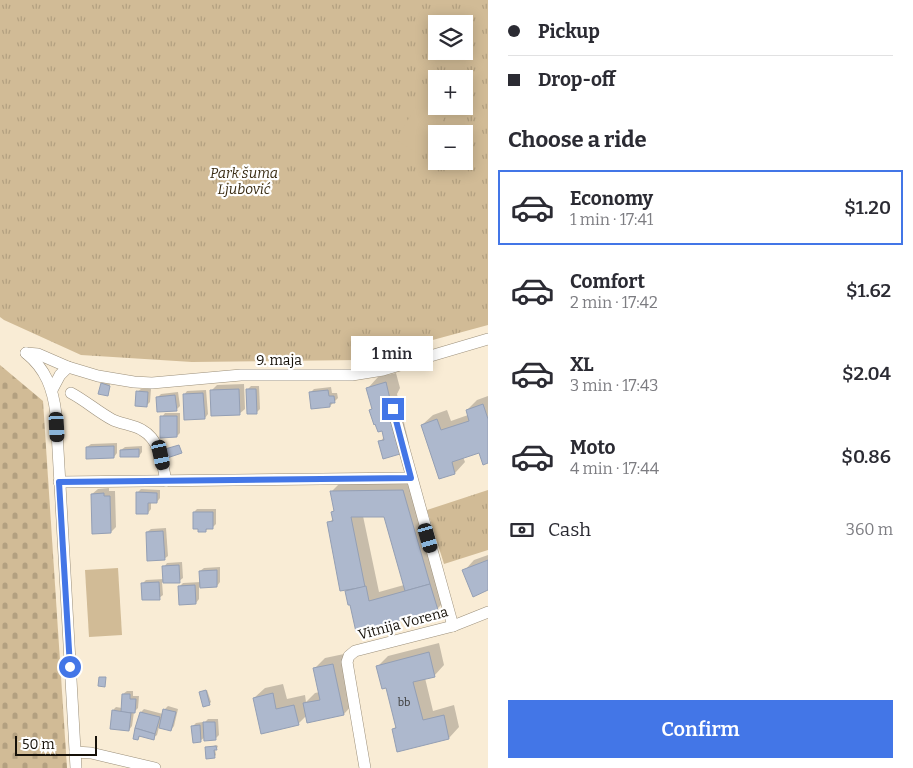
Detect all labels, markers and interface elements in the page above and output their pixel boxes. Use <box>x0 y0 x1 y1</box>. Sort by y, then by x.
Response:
map controls <box>428 15 473 170</box>
button: layers <box>428 15 473 60</box>
text: Pickup <box>538 20 600 43</box>
text: Drop-off <box>538 68 616 91</box>
button: + <box>428 70 473 115</box>
button: − <box>428 125 473 170</box>
text: Choose a ride <box>508 126 647 153</box>
park label: Park šuma Ljubović <box>210 165 278 198</box>
icon: car <box>510 185 555 230</box>
text: Economy <box>570 187 653 210</box>
text: $1.20 <box>844 196 891 219</box>
text: 1 min · 17:41 <box>570 210 653 229</box>
icon: car <box>510 268 555 313</box>
text: Comfort <box>570 270 645 293</box>
text: $1.62 <box>846 279 891 302</box>
text: 2 min · 17:42 <box>570 293 658 312</box>
callout: 1 min <box>352 336 434 372</box>
text: 1 min <box>372 344 412 363</box>
icon: car <box>510 351 555 396</box>
street label: 9. maja <box>256 352 302 369</box>
text: XL <box>570 353 594 376</box>
text: $2.04 <box>842 362 891 385</box>
text: 3 min · 17:43 <box>570 376 658 395</box>
route end <box>382 398 404 420</box>
car <box>48 412 65 442</box>
icon: car <box>510 434 555 479</box>
text: Moto <box>570 436 616 459</box>
car <box>150 439 171 471</box>
text: $0.86 <box>841 445 891 468</box>
text: 4 min · 17:44 <box>570 459 659 478</box>
icon: cash <box>508 516 536 544</box>
text: Cash <box>548 518 591 541</box>
text: 360 m <box>846 520 893 539</box>
car <box>416 522 439 554</box>
street label: Vitnija Vorena <box>356 603 450 644</box>
route start <box>59 656 81 678</box>
house number: bb <box>398 696 410 709</box>
button: Confirm <box>508 700 893 758</box>
scale bar <box>15 733 98 756</box>
text: 50 m <box>22 736 55 753</box>

